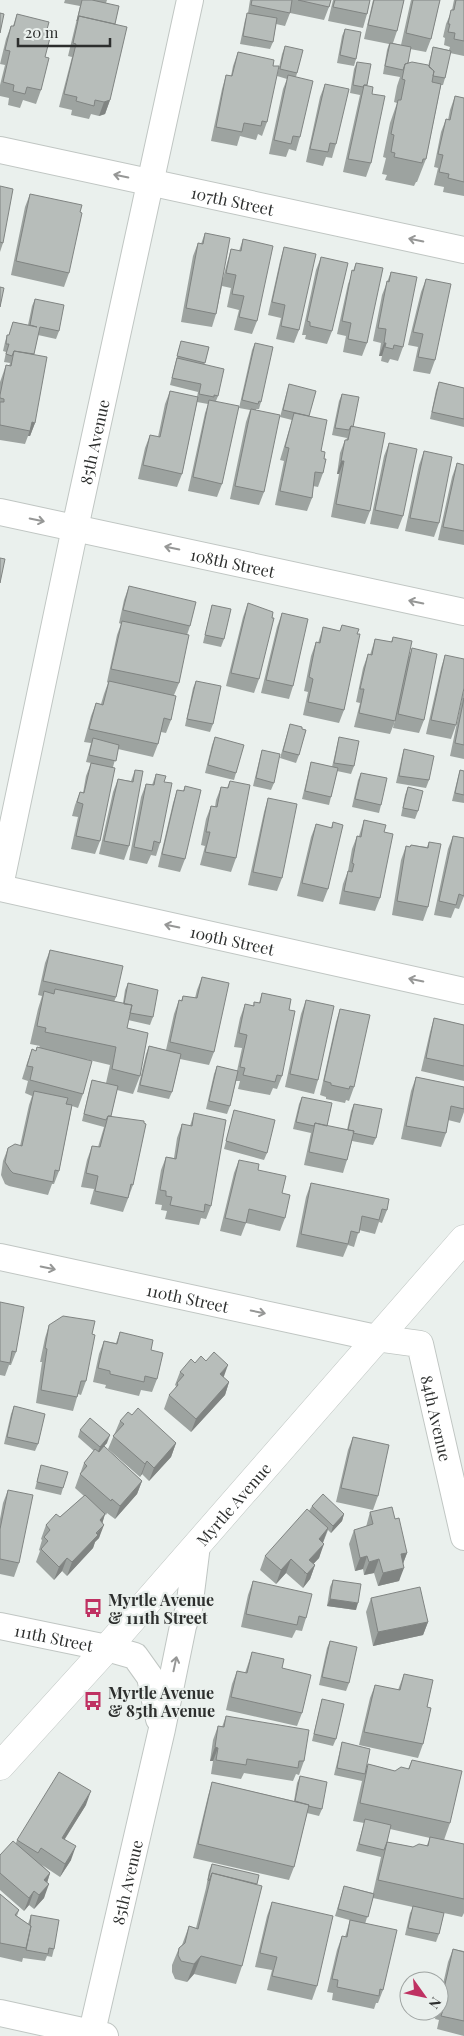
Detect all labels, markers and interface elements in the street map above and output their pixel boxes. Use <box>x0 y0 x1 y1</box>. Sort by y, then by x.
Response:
scale bar <box>18 15 110 47</box>
text: 20 m <box>25 22 59 42</box>
one-way arrow <box>113 171 129 180</box>
street label: 107th Street <box>189 181 276 219</box>
one-way arrow <box>409 235 425 244</box>
street label: 85th Avenue <box>74 397 113 486</box>
one-way arrow <box>29 515 45 525</box>
one-way arrow <box>165 543 181 553</box>
street label: 108th Street <box>188 543 277 582</box>
one-way arrow <box>409 597 425 606</box>
street label: 109th Street <box>188 920 277 959</box>
one-way arrow <box>165 921 181 930</box>
one-way arrow <box>409 975 425 984</box>
one-way arrow <box>39 1263 55 1273</box>
street label: 110th Street <box>145 1278 231 1317</box>
one-way arrow <box>250 1308 266 1318</box>
street label: 84th Avenue <box>417 1373 457 1463</box>
street label: Myrtle Avenue <box>191 1458 275 1549</box>
place label: Myrtle Avenue & 111th Street <box>108 1589 214 1628</box>
bus stop icon: Myrtle Avenue & 111th Street <box>82 1597 104 1619</box>
street label: 111th Street <box>13 1619 95 1655</box>
one-way arrow <box>171 1657 180 1673</box>
place label: Myrtle Avenue & 85th Avenue <box>108 1682 215 1721</box>
bus stop icon: Myrtle Avenue & 85th Avenue <box>82 1690 104 1712</box>
street label: 85th Avenue <box>107 1838 147 1927</box>
north arrow <box>399 1971 449 2021</box>
text: N <box>425 1994 446 2013</box>

